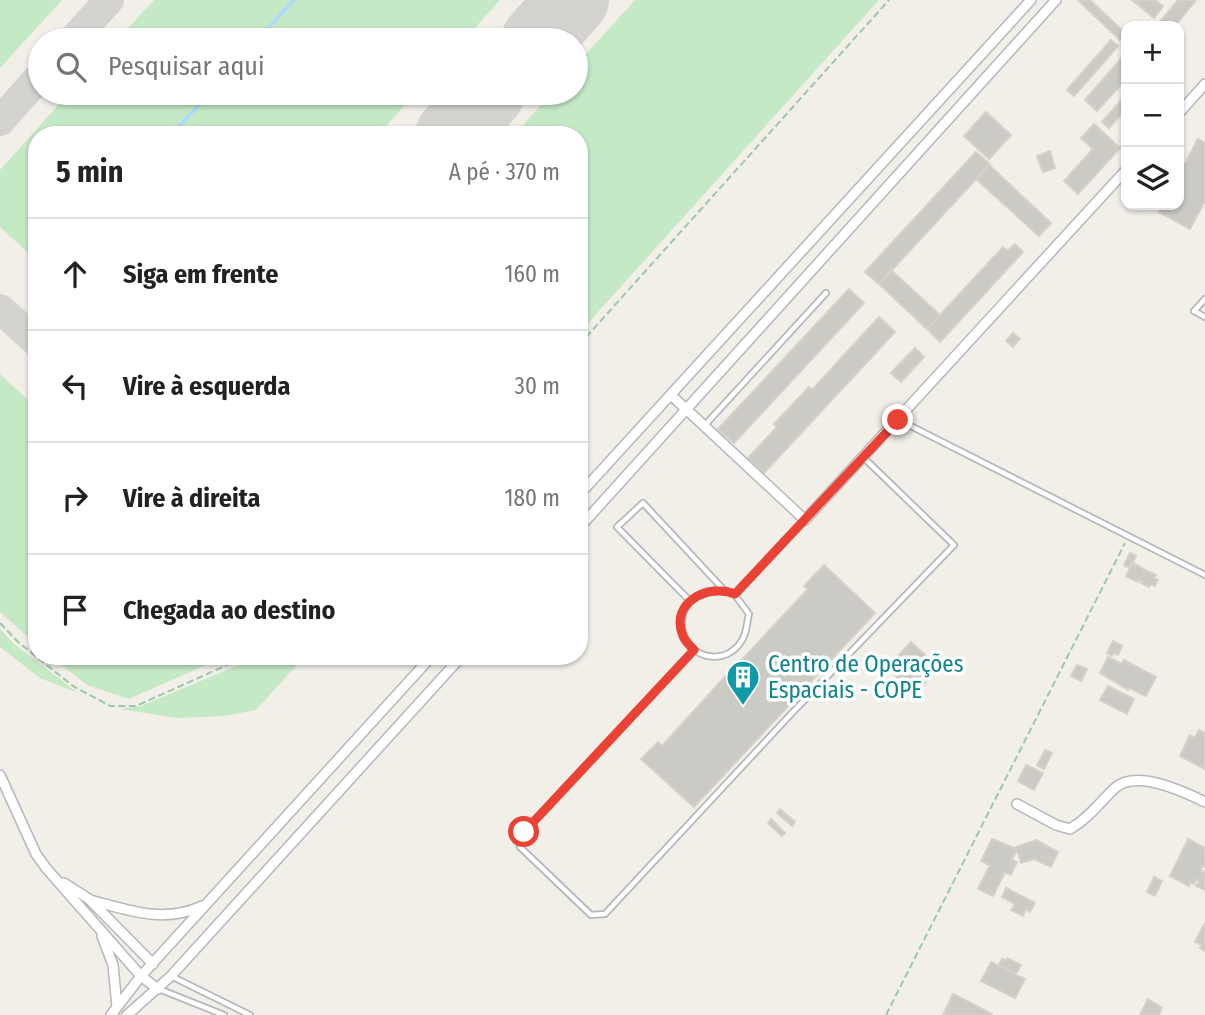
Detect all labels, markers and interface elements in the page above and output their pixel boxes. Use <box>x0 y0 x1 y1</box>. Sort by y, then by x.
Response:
map controls <box>1121 21 1184 210</box>
button: + <box>1121 21 1184 84</box>
search box <box>28 28 588 105</box>
icon: search <box>52 48 90 86</box>
text: Pesquisar aqui <box>108 51 265 82</box>
button: − <box>1121 84 1184 147</box>
button: layers <box>1121 147 1184 210</box>
text: 5 min <box>56 154 123 190</box>
text: A pé · 370 m <box>449 158 560 186</box>
icon: ahead <box>56 255 94 293</box>
text: Siga em frente <box>123 259 278 290</box>
text: 160 m <box>505 260 560 288</box>
icon: left <box>56 367 94 405</box>
text: Vire à esquerda <box>123 371 290 402</box>
text: 30 m <box>515 372 560 400</box>
route end <box>882 404 913 435</box>
icon: right <box>56 479 94 517</box>
text: Vire à direita <box>123 483 261 514</box>
text: 180 m <box>504 484 560 512</box>
icon: arrive <box>56 591 94 629</box>
text: Chegada ao destino <box>123 595 335 626</box>
place label: Centro de Operações Espaciais - COPE <box>768 650 964 704</box>
building icon: Centro de Operações Espaciais - COPE <box>724 658 762 707</box>
route start <box>508 816 539 847</box>

